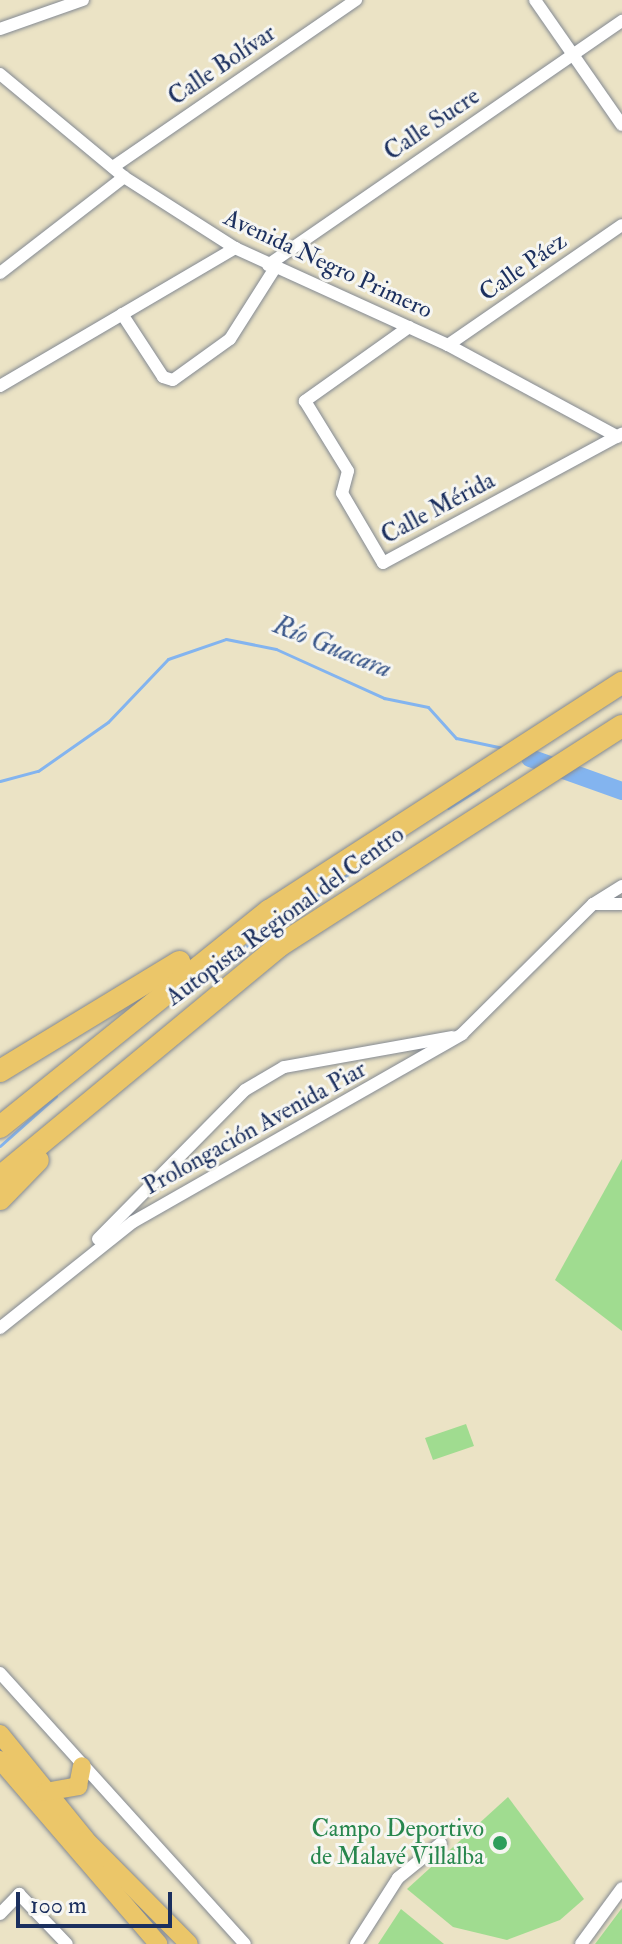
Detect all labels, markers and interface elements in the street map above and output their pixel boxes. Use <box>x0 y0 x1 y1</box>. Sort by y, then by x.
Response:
street label: Calle Bolívar <box>163 19 281 111</box>
street label: Calle Sucre <box>379 82 485 166</box>
street label: Avenida Negro Primero <box>219 203 437 325</box>
street label: Calle Páez <box>474 227 572 307</box>
street label: Calle Mérida <box>376 466 500 550</box>
water label: Río Guacara <box>269 610 395 686</box>
street label: Autopista Regional del Centro <box>160 820 410 1012</box>
street label: Prolongación Avenida Piar <box>139 1055 371 1201</box>
place label: Campo Deportivo de Malavé Villalba <box>310 1815 484 1871</box>
marker: Campo Deportivo de Malavé Villalba <box>491 1834 509 1852</box>
scale bar <box>20 1876 176 1926</box>
text: 100 m <box>30 1890 87 1921</box>

